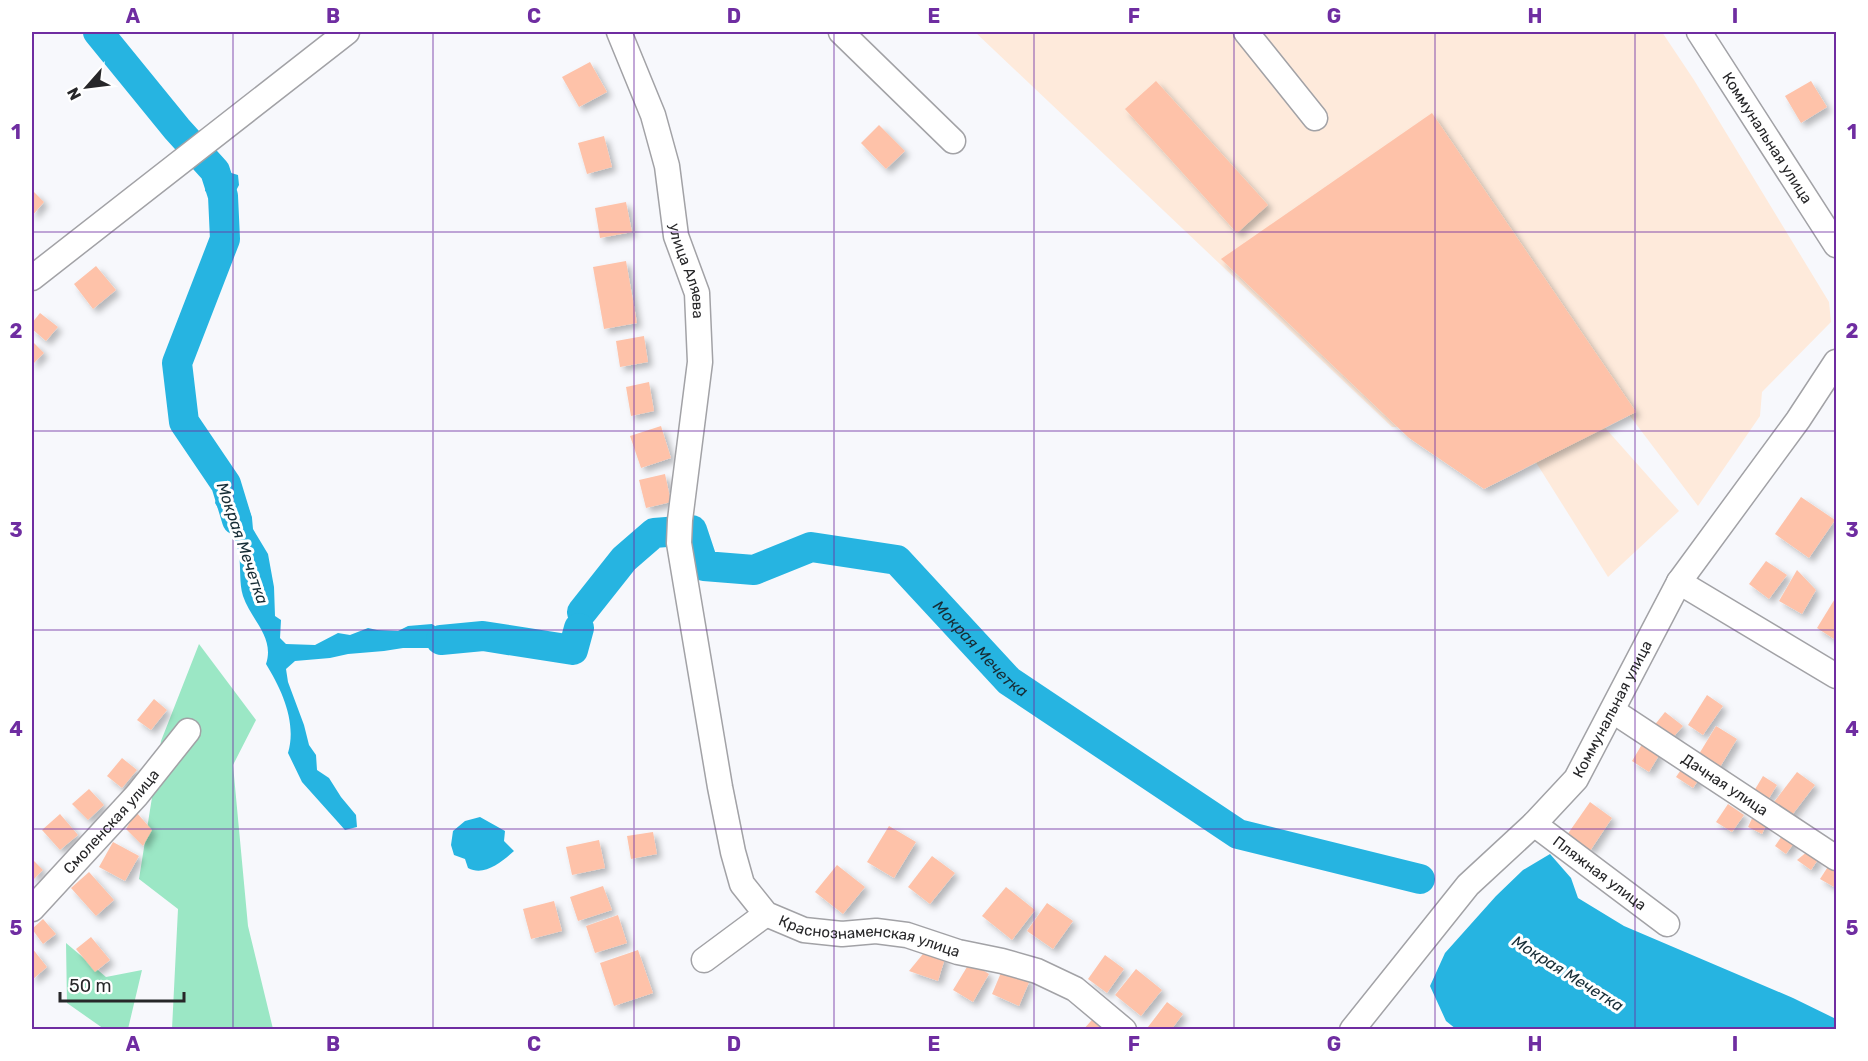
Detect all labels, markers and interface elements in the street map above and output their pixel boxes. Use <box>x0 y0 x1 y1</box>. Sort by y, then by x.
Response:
text: A <box>126 4 141 28</box>
text: B <box>326 4 340 28</box>
text: C <box>527 4 541 28</box>
text: D <box>727 4 741 28</box>
text: E <box>928 4 940 28</box>
text: F <box>1128 4 1140 28</box>
text: G <box>1327 4 1341 28</box>
text: H <box>1528 4 1542 28</box>
text: I <box>1732 4 1738 28</box>
north arrow <box>57 57 117 117</box>
street label: Коммунальная улица <box>1718 69 1816 207</box>
text: N <box>63 84 85 103</box>
text: 1 <box>11 120 21 144</box>
text: 1 <box>1847 120 1857 144</box>
street label: улица Аляева <box>665 222 707 319</box>
text: 2 <box>10 319 23 343</box>
text: 2 <box>1846 319 1859 343</box>
water label: Мокрая Мечетка <box>213 480 272 607</box>
text: 3 <box>9 518 23 542</box>
text: 3 <box>1845 518 1859 542</box>
water label: Мокрая Мечетка <box>929 597 1031 701</box>
street label: Коммунальная улица <box>1569 637 1656 781</box>
text: 4 <box>9 717 23 741</box>
text: 4 <box>1845 717 1859 741</box>
street label: Дачная улица <box>1678 750 1771 820</box>
street label: Смоленская улица <box>60 766 163 878</box>
street label: Пляжная улица <box>1549 832 1650 914</box>
street label: Краснознаменская улица <box>776 911 962 961</box>
text: 5 <box>10 916 23 940</box>
text: 5 <box>1846 916 1859 940</box>
water label: Мокрая Мечетка <box>1509 932 1627 1015</box>
scale bar <box>60 965 184 1003</box>
text: 50 m <box>69 975 112 997</box>
text: A <box>126 1032 141 1056</box>
text: B <box>326 1032 340 1056</box>
text: C <box>527 1032 541 1056</box>
text: D <box>727 1032 741 1056</box>
text: E <box>928 1032 940 1056</box>
text: F <box>1128 1032 1140 1056</box>
text: G <box>1327 1032 1341 1056</box>
text: H <box>1528 1032 1542 1056</box>
text: I <box>1732 1032 1738 1056</box>

